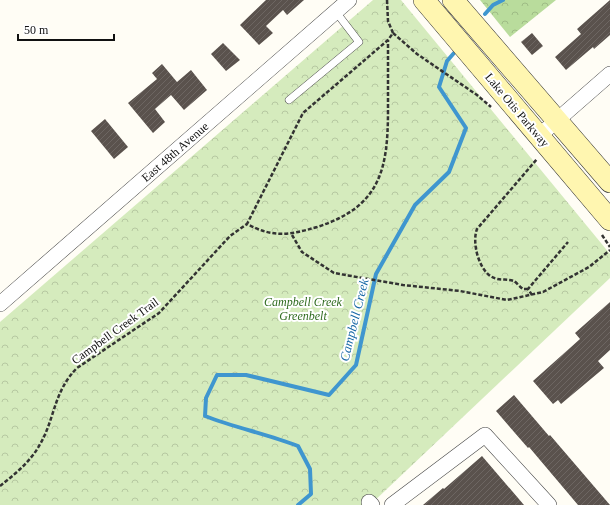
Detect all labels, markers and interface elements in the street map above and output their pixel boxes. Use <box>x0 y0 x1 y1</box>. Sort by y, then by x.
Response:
scale bar <box>18 16 114 42</box>
text: 50 m <box>24 23 49 37</box>
street label: Lake Otis Parkway <box>482 70 552 150</box>
street label: East 48th Avenue <box>139 119 211 185</box>
water label: Campbell Creek <box>337 277 372 363</box>
street label: Campbell Creek Trail <box>69 294 162 367</box>
park label: Campbell Creek Greenbelt <box>264 295 343 323</box>

